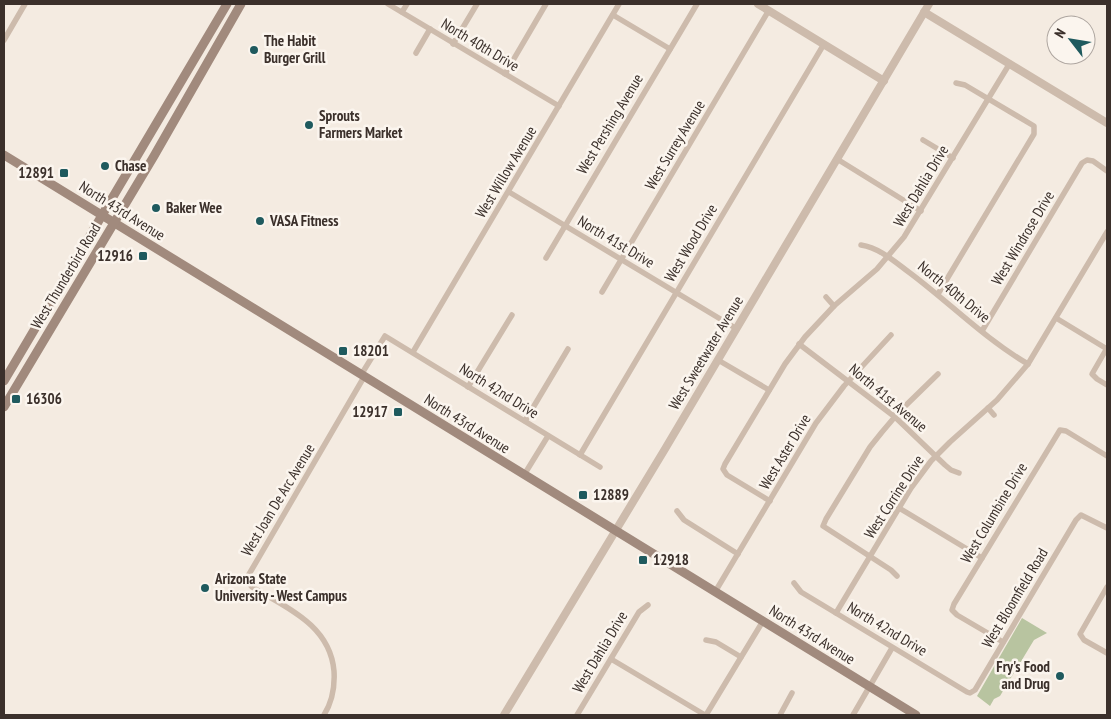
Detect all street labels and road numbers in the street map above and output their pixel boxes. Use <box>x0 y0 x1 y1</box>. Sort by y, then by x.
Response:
street label: North 40th Drive <box>438 14 523 75</box>
street label: West Pershing Avenue <box>572 70 647 177</box>
street label: West Surrey Avenue <box>640 97 709 193</box>
street label: West Willow Avenue <box>471 122 540 221</box>
street label: West Dahlia Drive <box>889 142 952 230</box>
street label: North 43rd Avenue <box>76 177 169 245</box>
street label: West Windrose Drive <box>987 187 1058 288</box>
street label: West Wood Drive <box>660 200 721 285</box>
street label: North 41st Drive <box>574 211 658 272</box>
street label: West Thunderbird Road <box>27 219 105 332</box>
street label: North 40th Drive <box>914 257 994 327</box>
street label: West Sweetwater Avenue <box>664 292 747 413</box>
street label: North 42nd Drive <box>456 359 542 422</box>
street label: North 41st Avenue <box>845 359 931 436</box>
street label: North 43rd Avenue <box>421 390 514 458</box>
street label: West Aster Drive <box>755 411 815 493</box>
street label: West Joan De Arc Avenue <box>237 440 319 559</box>
street label: West Corrine Drive <box>860 451 928 542</box>
street label: West Columbine Drive <box>956 459 1031 566</box>
street label: West Bloomfield Road <box>977 544 1052 651</box>
street label: North 42nd Drive <box>844 597 931 660</box>
street label: North 43rd Avenue <box>766 601 859 669</box>
street label: West Dahlia Drive <box>568 608 631 696</box>

